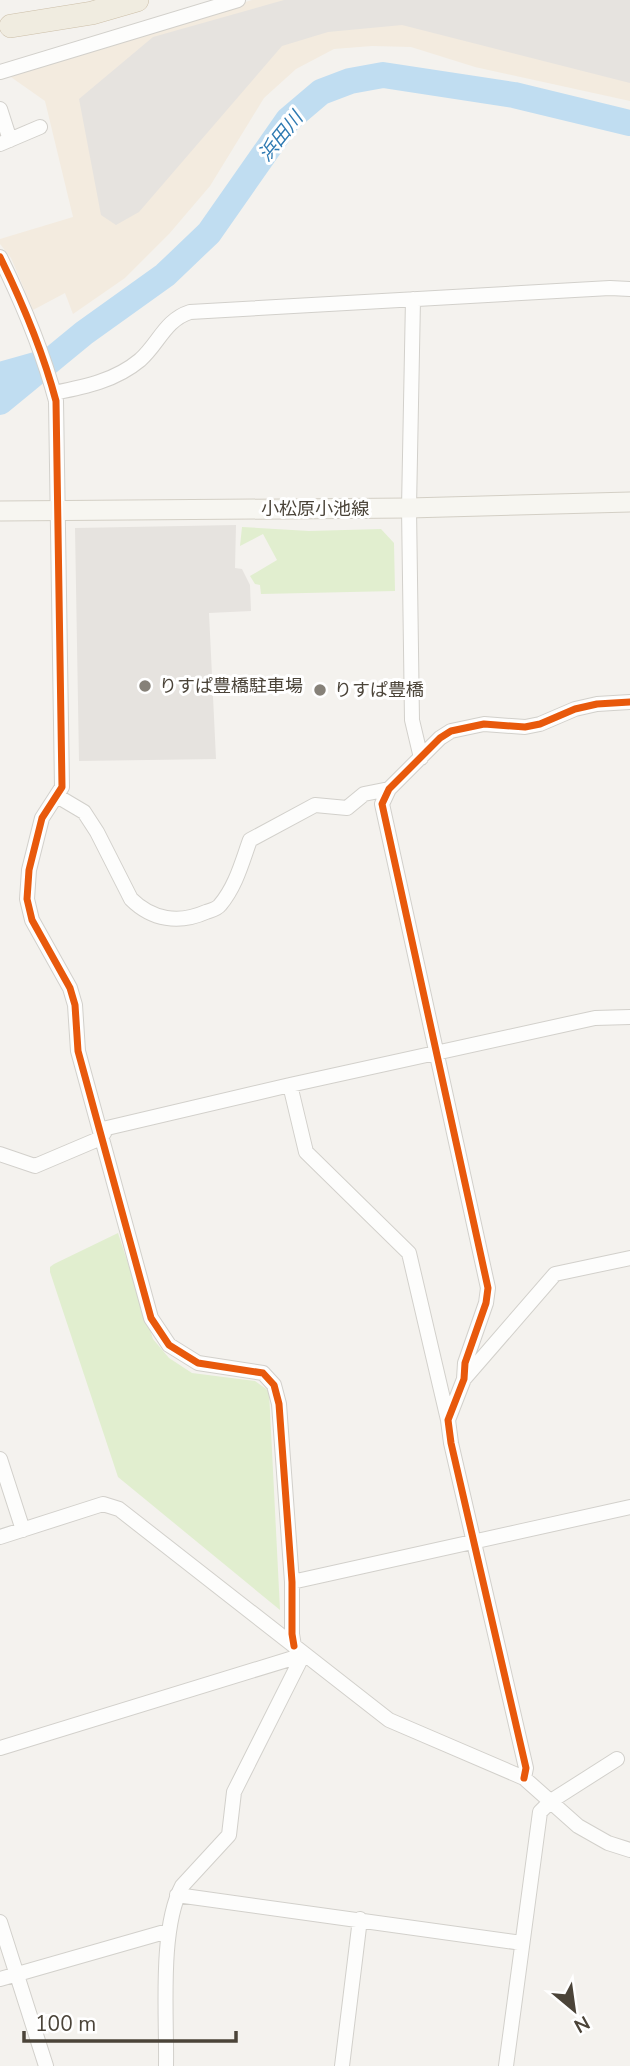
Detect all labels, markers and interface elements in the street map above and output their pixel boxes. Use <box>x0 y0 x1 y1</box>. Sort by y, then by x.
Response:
water label: 浜田川 <box>253 105 310 167</box>
street label: 小松原小池線 <box>261 497 369 521</box>
place label: りすぱ豊橋駐車場 <box>159 674 303 698</box>
marker: りすぱ豊橋駐車場 <box>137 678 153 694</box>
place label: りすぱ豊橋 <box>334 678 424 702</box>
marker: りすぱ豊橋 <box>312 682 328 698</box>
north arrow <box>539 1975 609 2045</box>
scale bar <box>24 2000 236 2044</box>
text: N <box>569 2009 594 2039</box>
text: 100 m <box>35 2010 96 2038</box>

